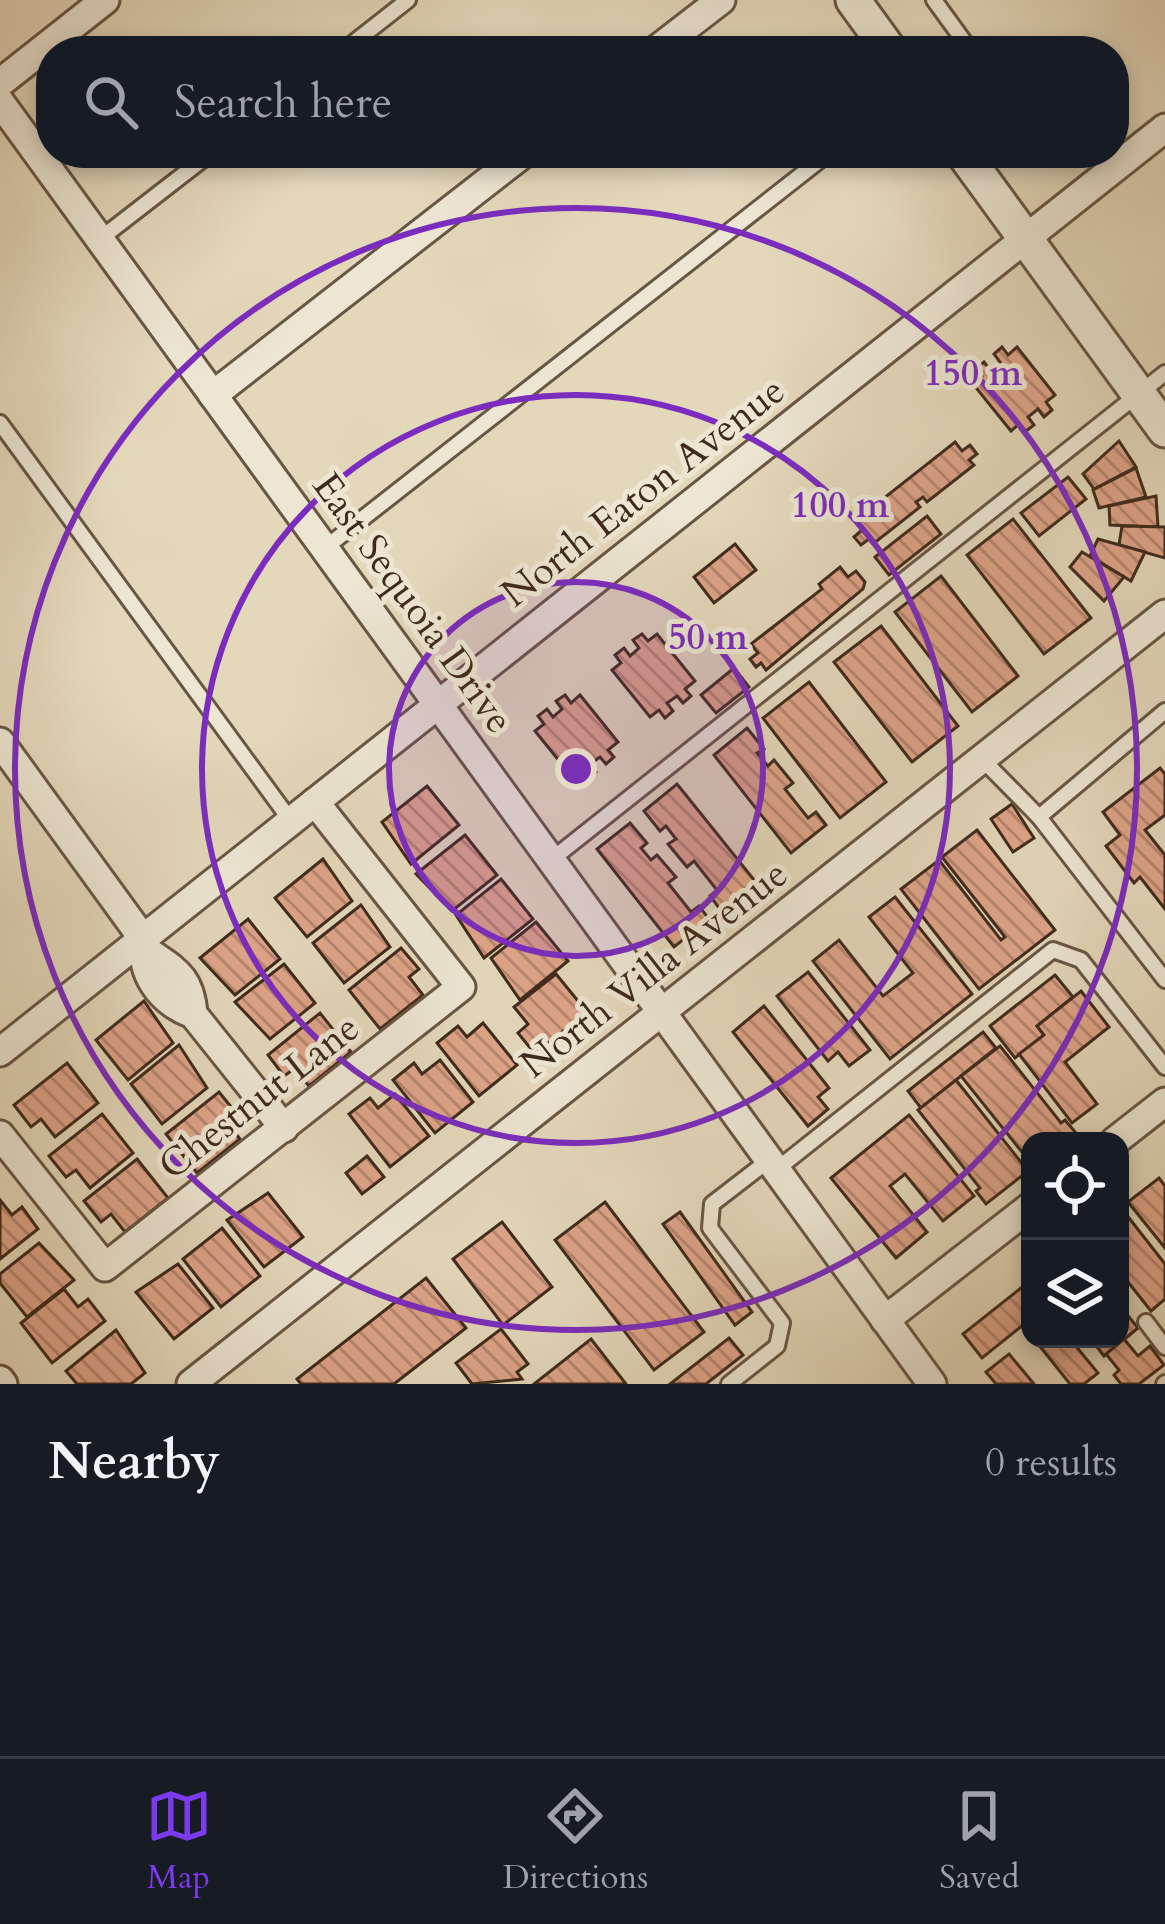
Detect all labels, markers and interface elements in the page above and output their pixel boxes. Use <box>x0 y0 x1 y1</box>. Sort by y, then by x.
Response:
search box <box>36 36 1129 168</box>
icon: search <box>78 69 144 135</box>
text: Search here <box>174 72 392 133</box>
text: 150 m <box>924 349 1023 398</box>
street label: North Eaton Avenue <box>490 365 796 619</box>
street label: East Sequoia Drive <box>300 462 526 744</box>
text: 100 m <box>791 481 890 530</box>
text: 50 m <box>668 613 749 662</box>
centre of rings <box>555 748 597 790</box>
street label: North Villa Avenue <box>509 848 799 1090</box>
street label: Chestnut Lane <box>148 1002 370 1192</box>
map controls <box>1021 1132 1129 1348</box>
button: locate <box>1021 1132 1129 1240</box>
button: layers <box>1021 1240 1129 1348</box>
text: Nearby <box>48 1427 220 1497</box>
text: 0 results <box>985 1436 1117 1489</box>
tab: Map <box>146 1783 212 1900</box>
tab: Directions <box>503 1783 648 1900</box>
tab: Saved <box>939 1783 1019 1900</box>

